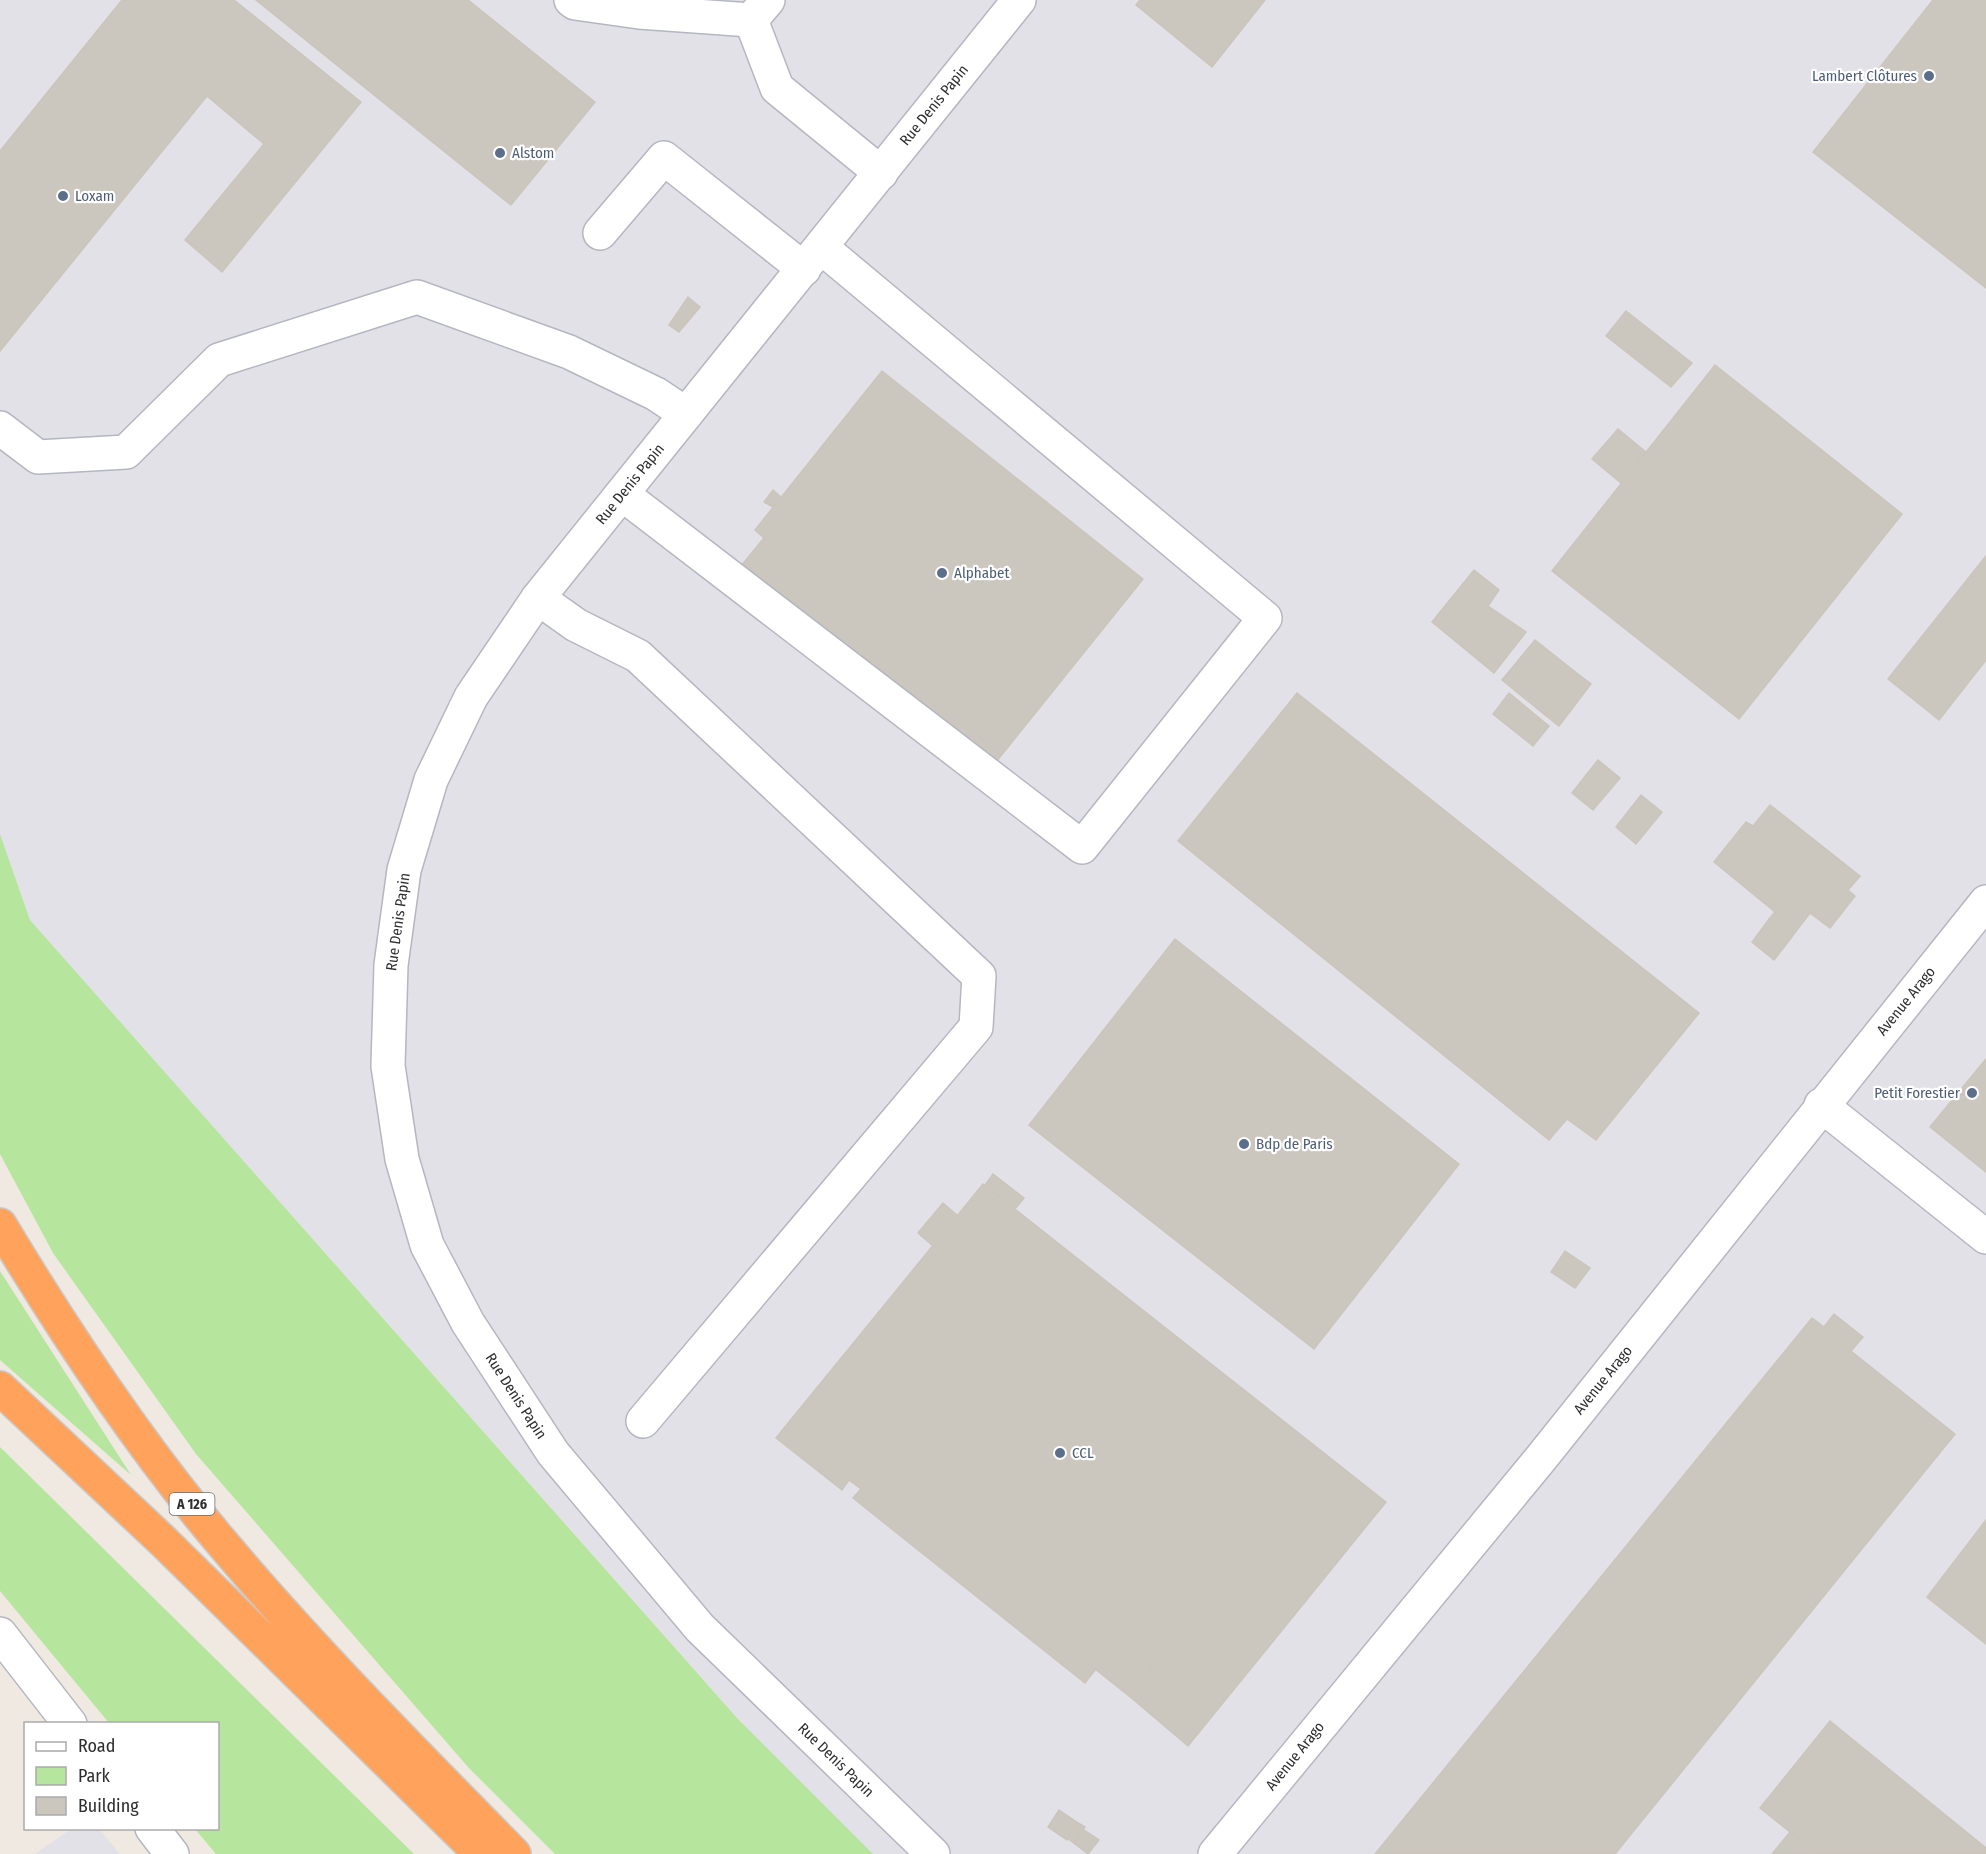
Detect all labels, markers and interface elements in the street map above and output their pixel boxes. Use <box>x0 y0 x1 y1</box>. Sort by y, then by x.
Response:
street label: Rue Denis Papin <box>896 61 972 149</box>
place label: Lambert Clôtures <box>1812 67 1917 85</box>
marker: Lambert Clôtures <box>1922 69 1936 83</box>
place label: Alstom <box>512 144 554 162</box>
marker: Alstom <box>493 146 507 160</box>
place label: Loxam <box>75 187 114 205</box>
marker: Loxam <box>56 189 70 203</box>
street label: Rue Denis Papin <box>592 440 668 528</box>
place label: Alphabet <box>954 564 1009 582</box>
marker: Alphabet <box>935 566 949 580</box>
street label: Rue Denis Papin <box>382 872 414 972</box>
street label: Avenue Arago <box>1873 963 1939 1039</box>
place label: Petit Forestier <box>1874 1084 1961 1102</box>
marker: Petit Forestier <box>1965 1086 1979 1100</box>
place label: Bdp de Paris <box>1256 1135 1333 1153</box>
marker: Bdp de Paris <box>1237 1137 1251 1151</box>
street label: Avenue Arago <box>1570 1342 1636 1418</box>
street label: Rue Denis Papin <box>482 1350 550 1442</box>
place label: CCL <box>1072 1444 1094 1462</box>
marker: CCL <box>1053 1446 1067 1460</box>
road number: A 126 <box>170 1493 214 1515</box>
street label: Avenue Arago <box>1262 1718 1328 1794</box>
street label: Rue Denis Papin <box>794 1719 878 1801</box>
legend <box>24 1722 219 1830</box>
text: Road <box>78 1735 115 1757</box>
text: Park <box>78 1765 111 1787</box>
text: Building <box>78 1795 139 1817</box>

